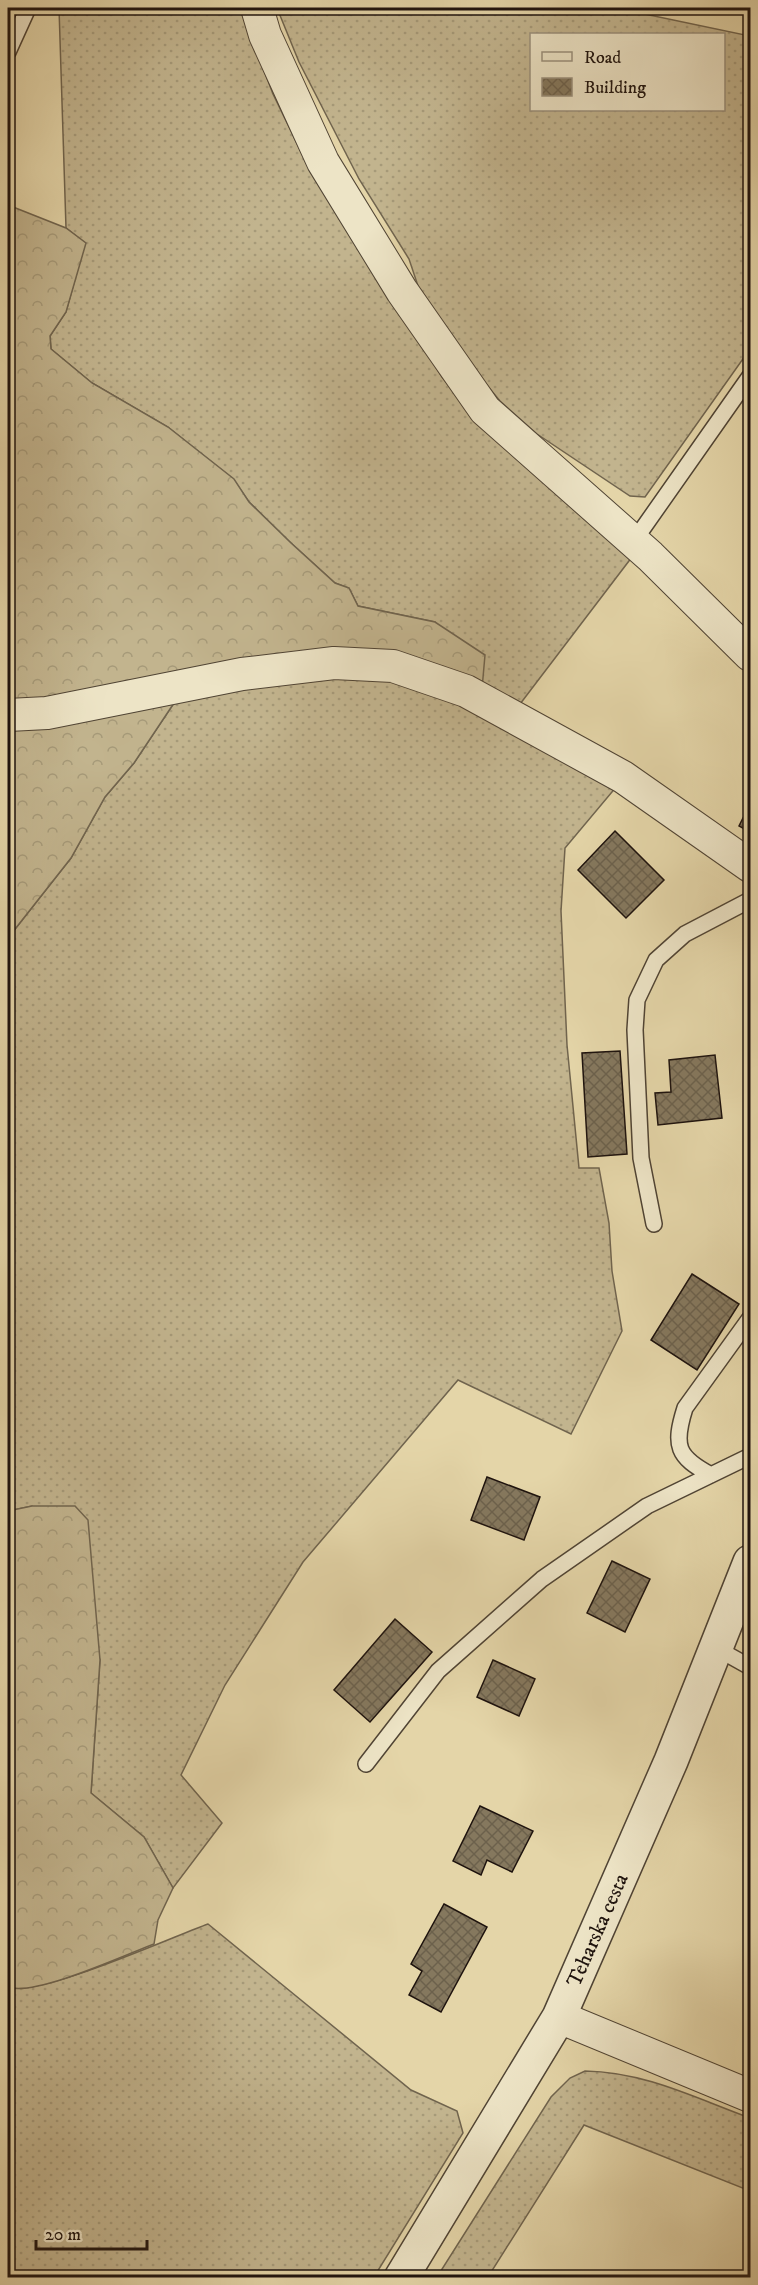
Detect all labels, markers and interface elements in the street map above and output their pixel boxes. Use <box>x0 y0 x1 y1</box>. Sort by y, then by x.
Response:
legend <box>530 33 725 111</box>
text: Road <box>584 47 621 69</box>
text: Building <box>584 77 646 99</box>
street label: Teharska cesta <box>561 1870 635 1991</box>
scale bar <box>36 2213 147 2251</box>
text: 20 m <box>45 2224 81 2246</box>

